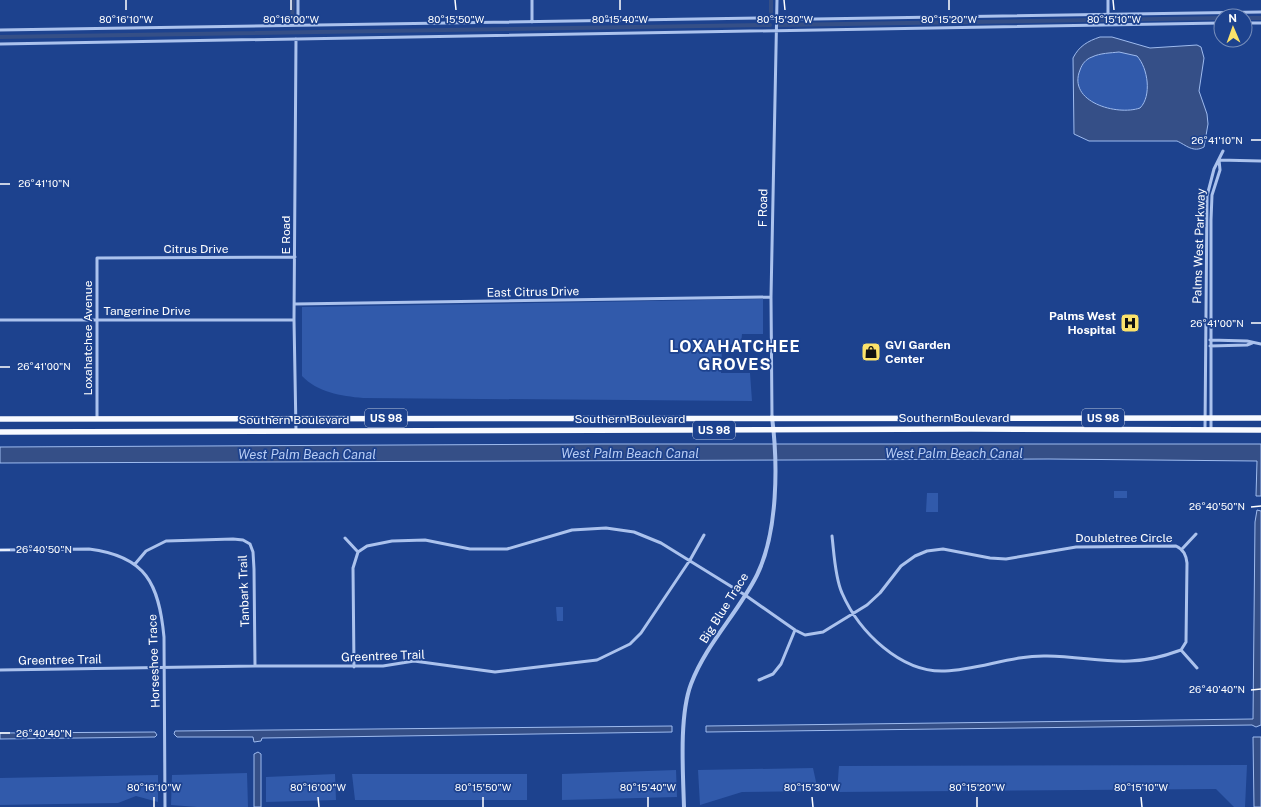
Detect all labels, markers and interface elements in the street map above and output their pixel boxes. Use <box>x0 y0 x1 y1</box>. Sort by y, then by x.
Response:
north arrow <box>1213 8 1253 48</box>
text: N <box>1228 12 1237 24</box>
text: 80°16'10"W <box>99 13 153 25</box>
text: 80°16'00"W <box>263 13 319 25</box>
text: 80°15'50"W <box>428 13 485 25</box>
text: 80°15'40"W <box>592 13 649 25</box>
text: 80°15'30"W <box>757 13 814 25</box>
text: 80°15'20"W <box>921 13 977 25</box>
text: 80°15'10"W <box>1087 13 1142 25</box>
text: 26°41'10"N <box>1191 134 1243 146</box>
text: 26°41'10"N <box>18 177 70 189</box>
street label: Palms West Parkway <box>1190 187 1208 304</box>
street label: F Road <box>756 189 770 227</box>
street label: E Road <box>279 216 293 254</box>
street label: Citrus Drive <box>163 242 229 256</box>
street label: Loxahatchee Avenue <box>81 280 95 396</box>
street label: East Citrus Drive <box>487 284 580 300</box>
street label: Tangerine Drive <box>103 304 191 318</box>
place label: Palms West Hospital <box>1049 309 1116 337</box>
hospital icon: Palms West Hospital <box>1119 312 1141 334</box>
text: 26°41'00"N <box>1190 317 1244 329</box>
district label: LOXAHATCHEE GROVES <box>669 337 801 374</box>
place label: GVI Garden Center <box>885 338 951 366</box>
shop icon: GVI Garden Center <box>860 341 882 363</box>
text: 26°41'00"N <box>17 360 71 372</box>
road number: US 98 <box>365 409 407 427</box>
road number: US 98 <box>1082 409 1124 427</box>
street label: Southern Boulevard <box>899 411 1009 425</box>
street label: Southern Boulevard <box>575 412 685 426</box>
street label: Southern Boulevard <box>239 413 349 427</box>
road number: US 98 <box>693 421 735 439</box>
water label: West Palm Beach Canal <box>561 446 699 461</box>
water label: West Palm Beach Canal <box>885 446 1023 461</box>
water label: West Palm Beach Canal <box>238 447 376 462</box>
text: 26°40'50"N <box>1189 500 1245 512</box>
street label: Doubletree Circle <box>1075 531 1173 545</box>
text: 26°40'50"N <box>16 543 72 555</box>
street label: Tanbark Trail <box>236 554 252 628</box>
street label: Big Blue Trace <box>697 570 751 646</box>
street label: Horseshoe Trace <box>145 614 163 708</box>
street label: Greentree Trail <box>341 648 426 664</box>
street label: Greentree Trail <box>18 652 102 668</box>
text: 26°40'40"N <box>1189 683 1245 695</box>
text: 26°40'40"N <box>16 727 72 739</box>
text: 80°16'10"W <box>127 781 181 793</box>
text: 80°16'00"W <box>290 781 346 793</box>
text: 80°15'50"W <box>455 781 512 793</box>
text: 80°15'40"W <box>620 781 677 793</box>
text: 80°15'30"W <box>784 781 841 793</box>
text: 80°15'20"W <box>949 781 1005 793</box>
text: 80°15'10"W <box>1114 781 1169 793</box>

